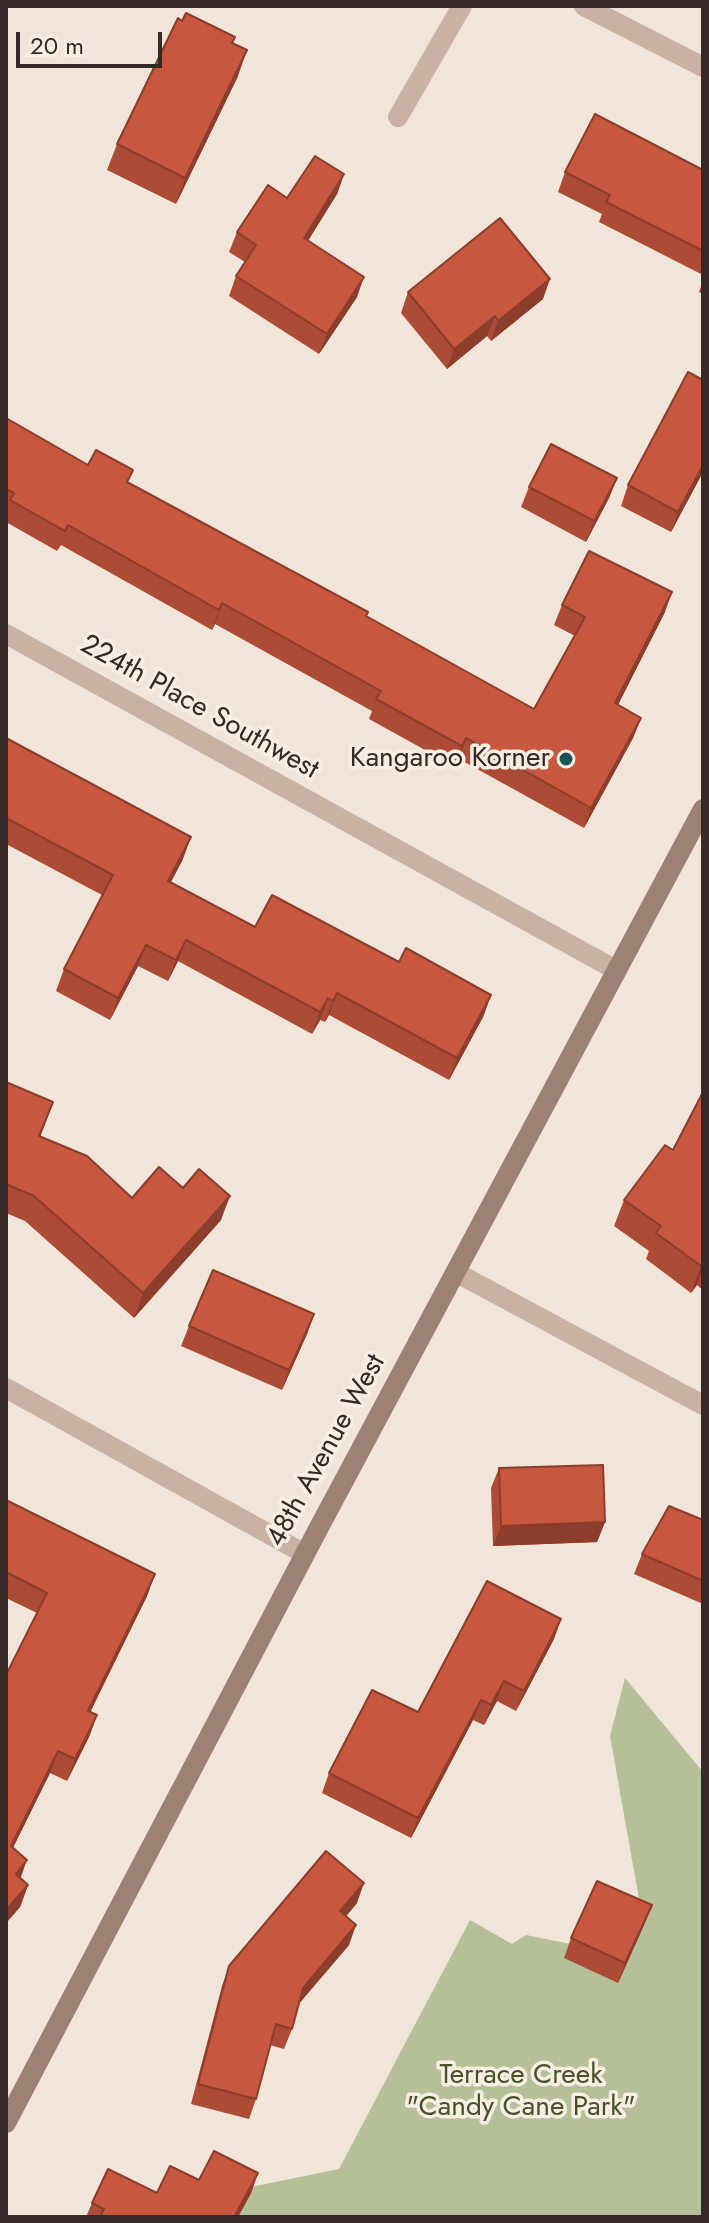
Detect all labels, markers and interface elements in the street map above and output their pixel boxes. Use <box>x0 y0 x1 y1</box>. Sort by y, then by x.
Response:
scale bar <box>20 16 166 66</box>
text: 20 m <box>30 28 84 63</box>
street label: 224th Place Southwest <box>74 629 324 787</box>
place label: Kangaroo Korner <box>350 742 550 776</box>
marker: Kangaroo Korner <box>557 750 575 768</box>
street label: 48th Avenue West <box>260 1349 394 1553</box>
park label: Terrace Creek "Candy Cane Park" <box>406 2059 636 2125</box>

